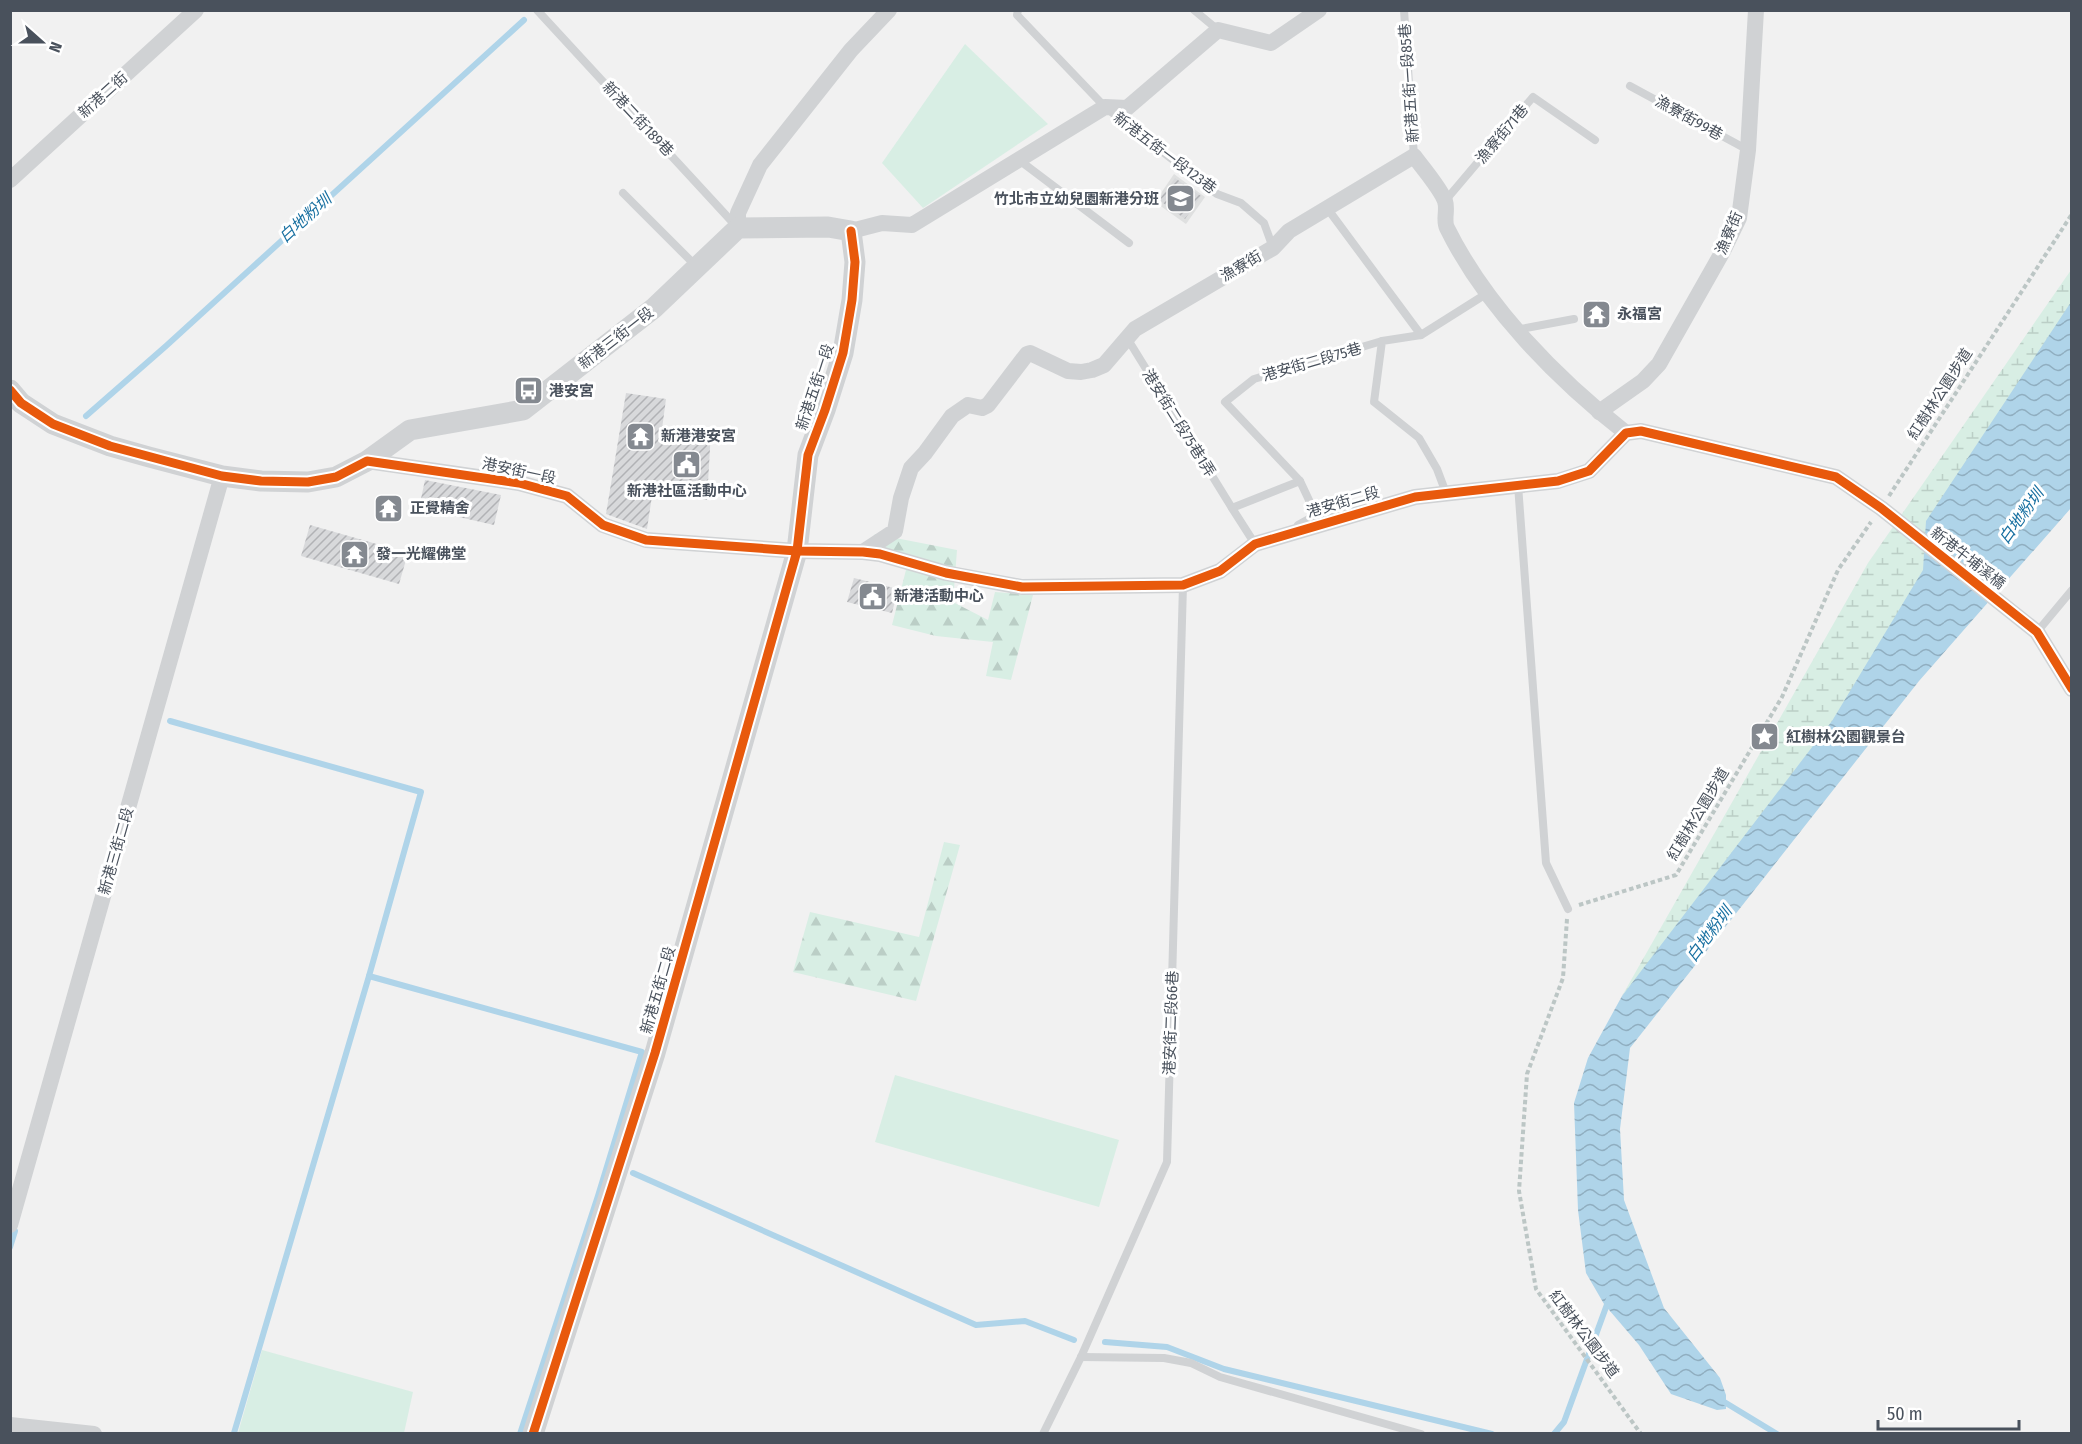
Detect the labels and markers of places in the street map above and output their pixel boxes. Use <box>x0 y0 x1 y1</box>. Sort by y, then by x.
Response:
school or university icon: 竹北市立幼兒園新港分班 <box>1164 183 1196 215</box>
place label: 竹北市立幼兒園新港分班 <box>994 190 1159 208</box>
temple icon: 永福宮 <box>1580 298 1612 330</box>
place label: 永福宮 <box>1617 305 1662 323</box>
bus stop icon: 港安宮 <box>512 375 544 407</box>
place label: 港安宮 <box>549 382 594 400</box>
temple icon: 新港港安宮 <box>624 420 656 452</box>
place label: 新港港安宮 <box>661 427 736 445</box>
public building icon: 新港社區活動中心 <box>671 448 703 480</box>
place label: 新港社區活動中心 <box>627 482 747 500</box>
temple icon: 正覺精舍 <box>373 492 405 524</box>
place label: 正覺精舍 <box>410 499 470 517</box>
temple icon: 發一光耀佛堂 <box>339 538 371 570</box>
place label: 發一光耀佛堂 <box>376 545 466 563</box>
public building icon: 新港活動中心 <box>857 580 889 612</box>
place label: 新港活動中心 <box>894 587 984 605</box>
place icon: 紅樹林公園觀景台 <box>1749 721 1781 753</box>
place label: 紅樹林公園觀景台 <box>1786 728 1906 746</box>

